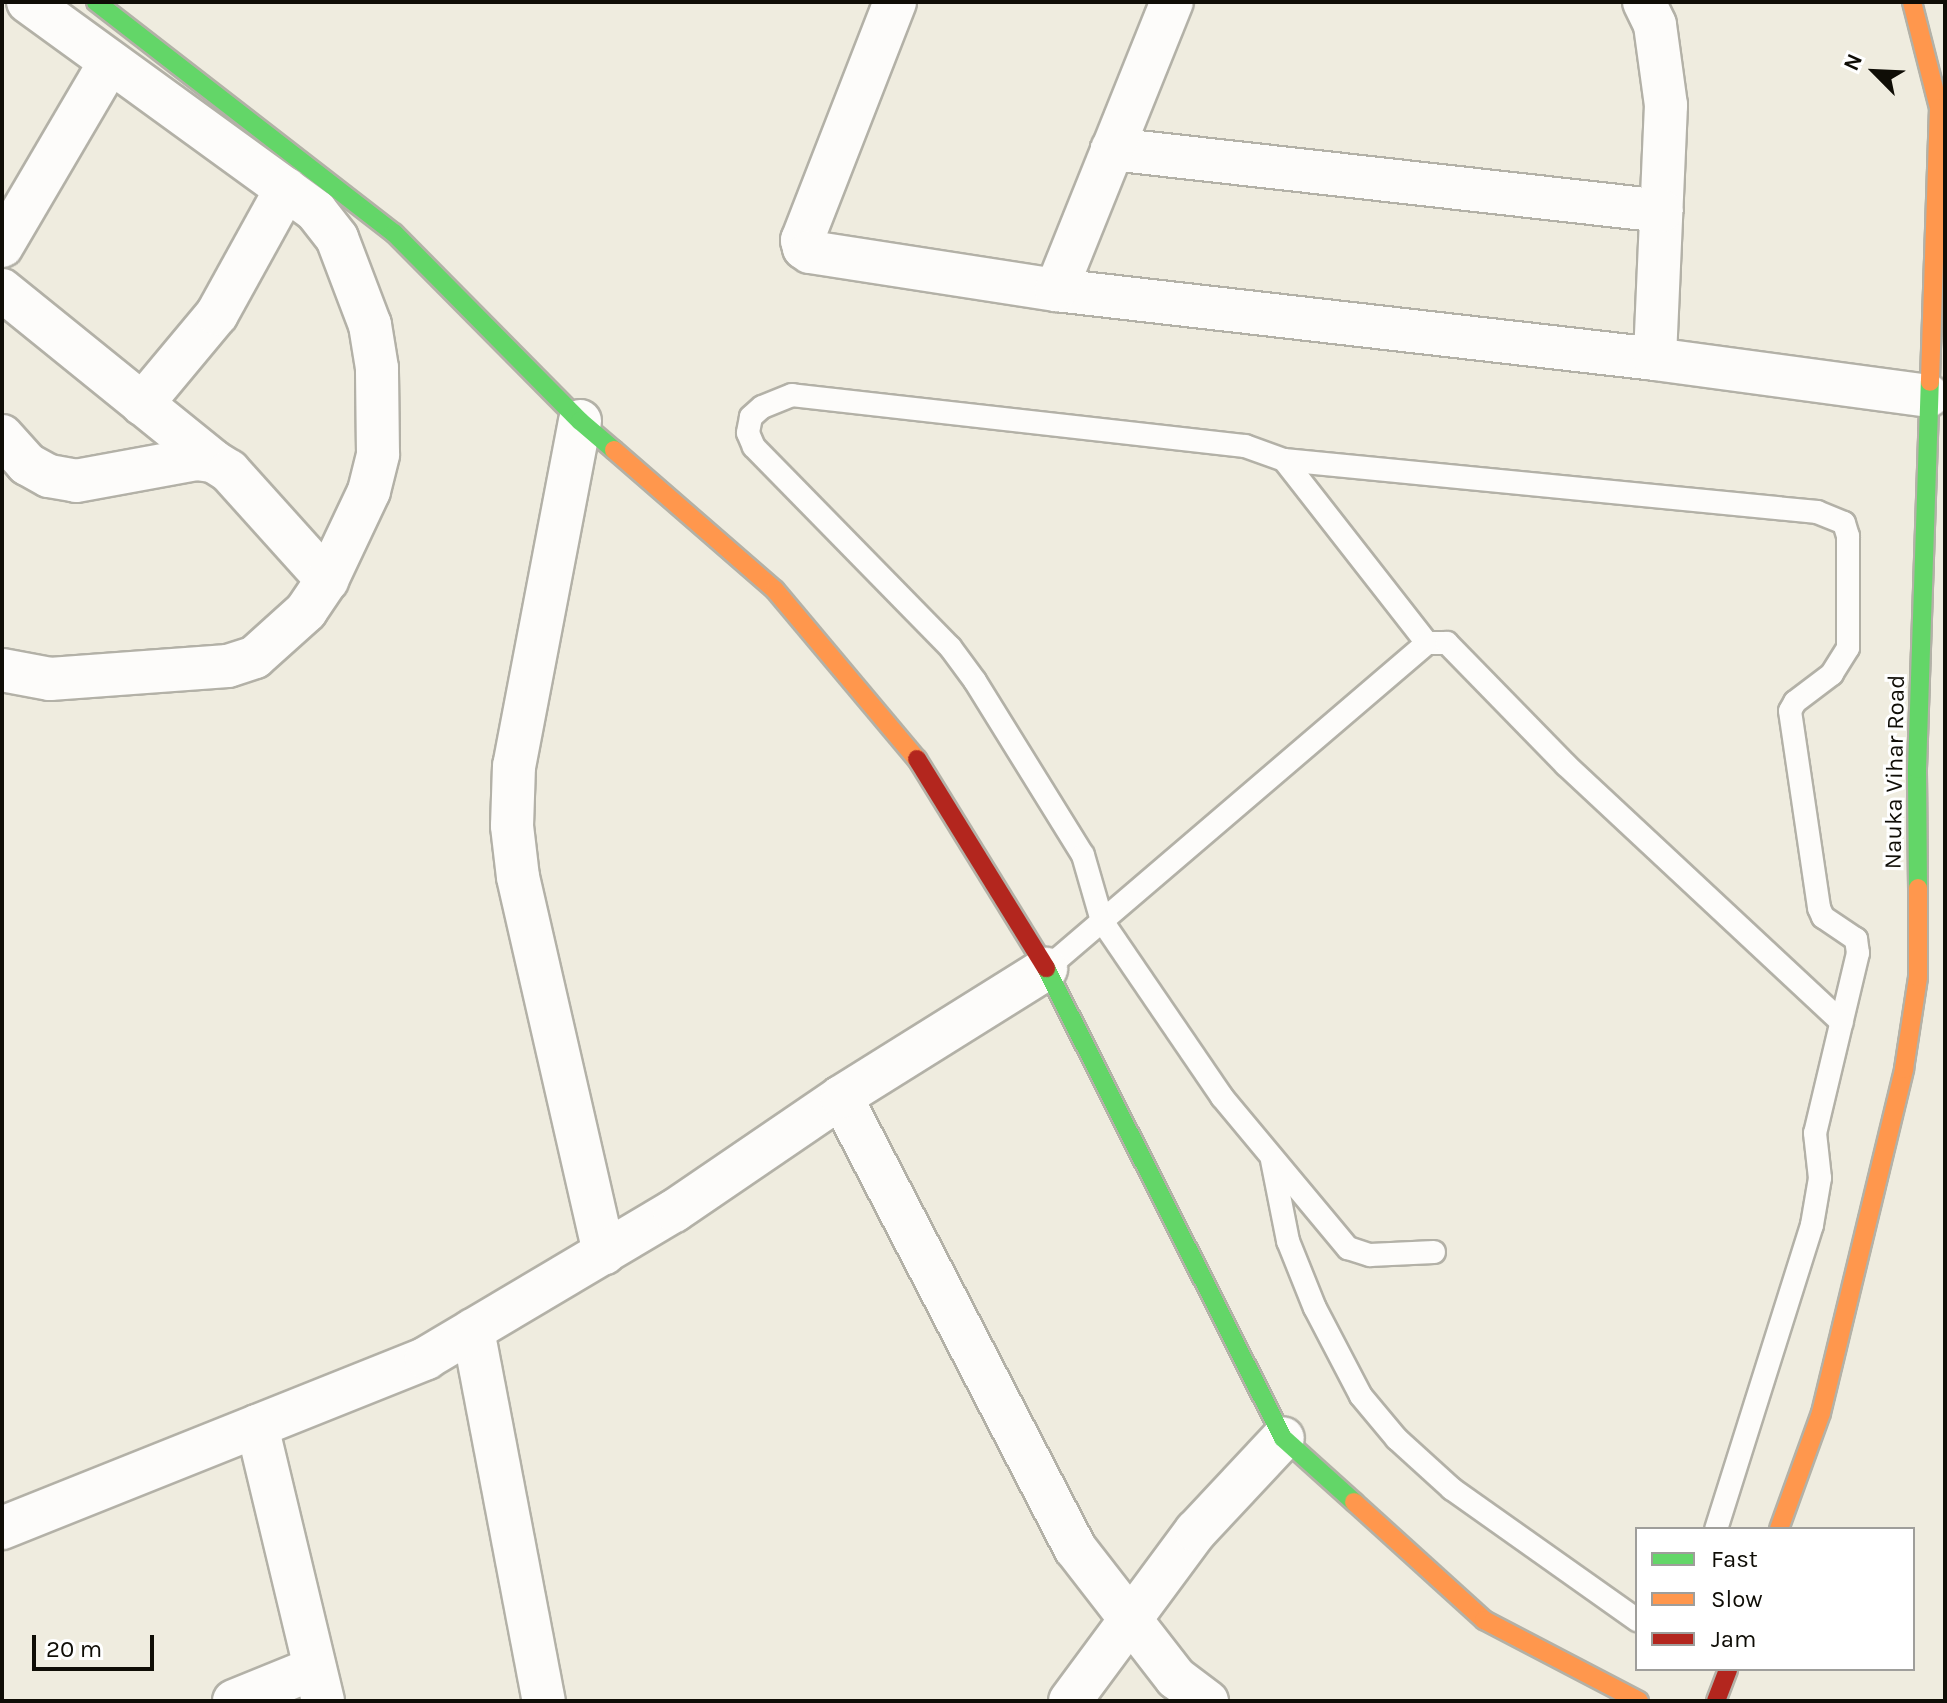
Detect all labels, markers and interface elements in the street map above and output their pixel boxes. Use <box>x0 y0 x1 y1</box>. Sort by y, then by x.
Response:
north arrow <box>1835 32 1915 112</box>
text: N <box>1838 50 1868 75</box>
street label: Nauka Vihar Road <box>1879 674 1911 870</box>
legend <box>1635 1527 1915 1671</box>
text: Fast <box>1711 1545 1758 1573</box>
text: Slow <box>1711 1585 1763 1613</box>
scale bar <box>36 1619 158 1669</box>
text: Jam <box>1711 1625 1756 1653</box>
text: 20 m <box>46 1635 102 1663</box>

